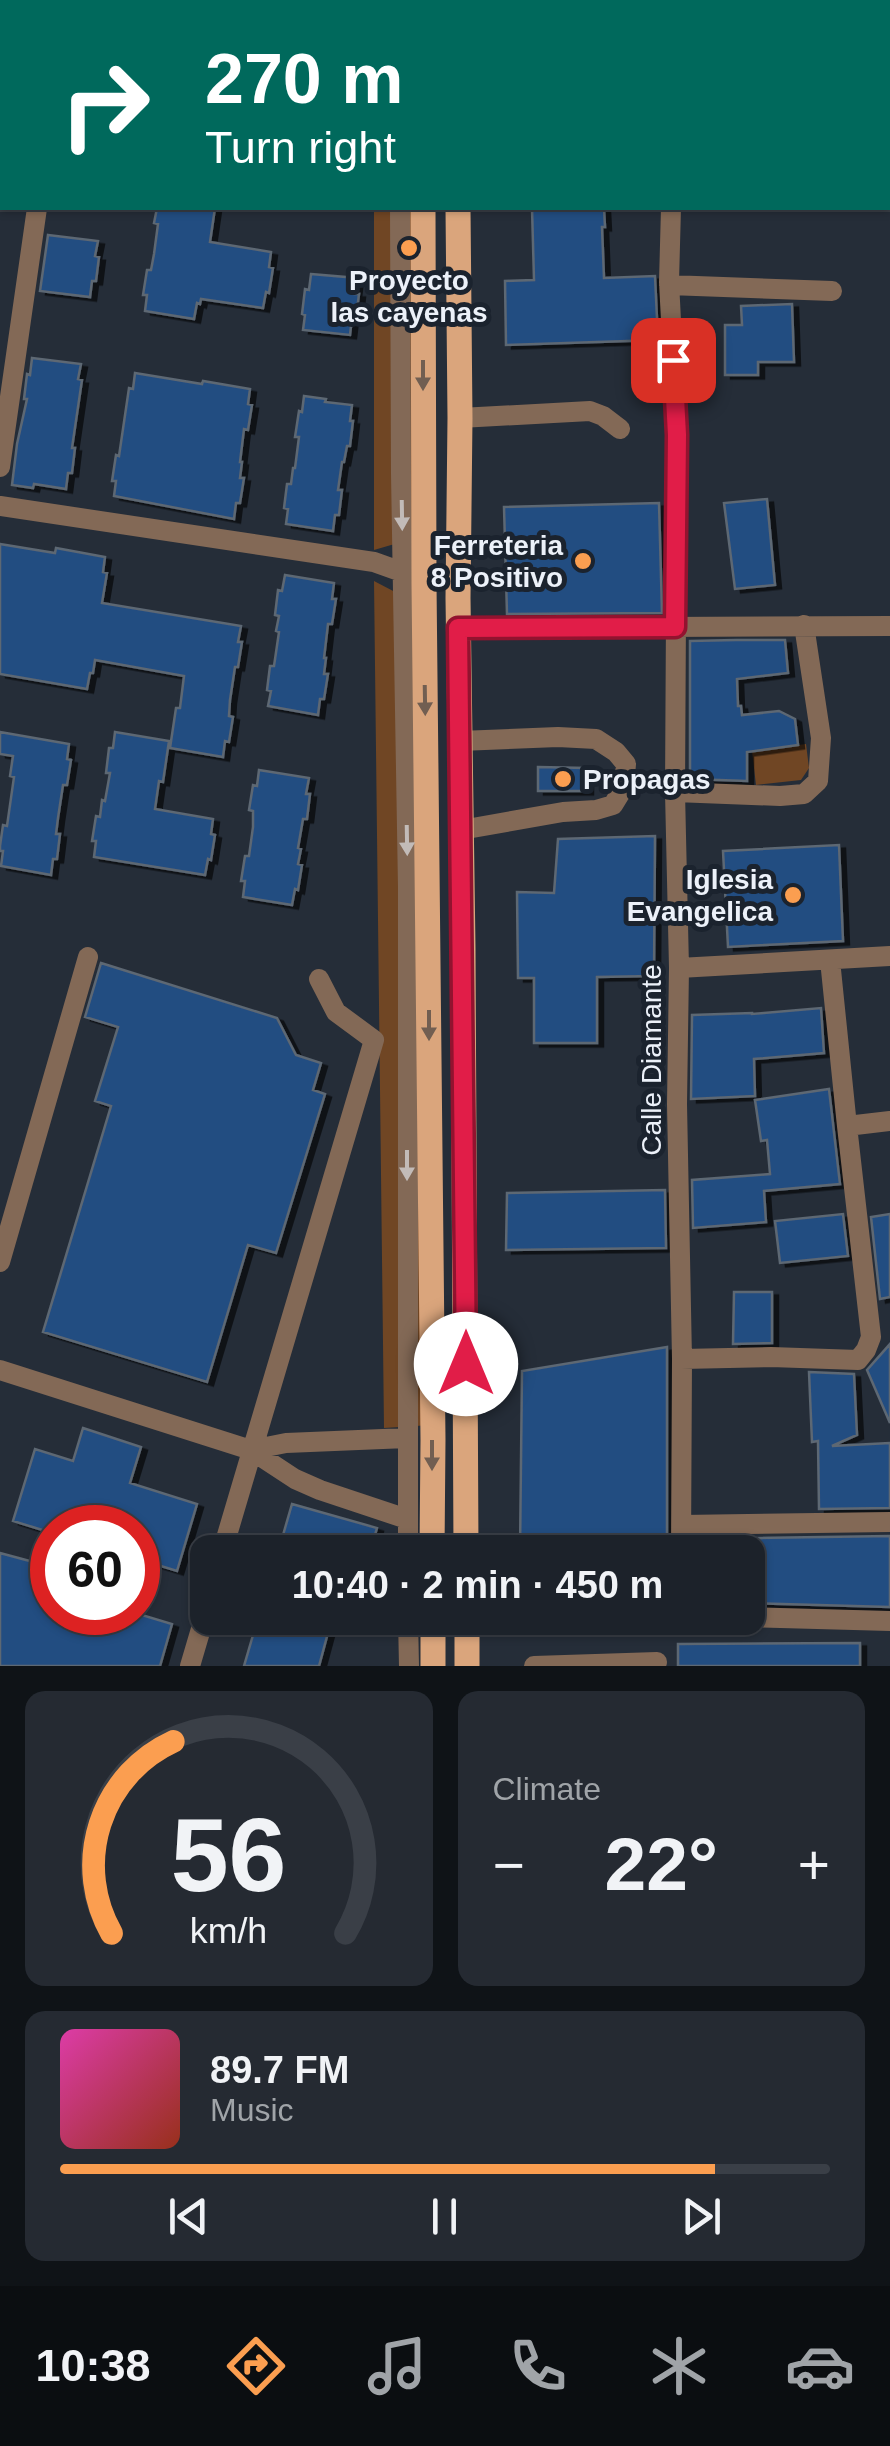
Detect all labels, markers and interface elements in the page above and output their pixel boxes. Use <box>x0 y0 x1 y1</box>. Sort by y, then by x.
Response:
icon: right <box>40 40 170 170</box>
text: 270 m <box>205 40 403 118</box>
text: Turn right <box>205 122 396 173</box>
marker: Proyecto las cayenas <box>398 237 420 259</box>
place label: Proyecto las cayenas <box>330 265 488 328</box>
pin <box>631 318 716 403</box>
icon: arrive <box>646 333 701 388</box>
one-way arrow <box>415 359 431 391</box>
one-way arrow <box>394 499 410 531</box>
place label: Ferreteria 8 Positivo <box>431 530 563 593</box>
marker: Ferreteria 8 Positivo <box>572 550 594 572</box>
one-way arrow <box>418 684 434 716</box>
place label: Propagas <box>583 764 711 795</box>
marker: Propagas <box>552 768 574 790</box>
one-way arrow <box>400 824 416 856</box>
place label: Iglesia Evangelica <box>627 864 773 927</box>
marker: Iglesia Evangelica <box>782 884 804 906</box>
street label: Calle Diamante <box>636 964 667 1156</box>
one-way arrow <box>421 1009 437 1041</box>
one-way arrow <box>399 1149 415 1181</box>
position arrow <box>414 1312 518 1416</box>
one-way arrow <box>424 1439 440 1471</box>
speed limit sign: 60 <box>30 1505 160 1635</box>
text: 10:40 · 2 min · 450 m <box>292 1564 663 1606</box>
text: Climate <box>493 1771 601 1807</box>
text: 56 <box>171 1797 287 1913</box>
text: 22° <box>605 1822 718 1906</box>
text: − <box>493 1834 525 1896</box>
text: + <box>798 1834 830 1896</box>
text: km/h <box>190 1911 267 1951</box>
text: 89.7 FM <box>210 2049 349 2091</box>
text: Music <box>210 2092 294 2128</box>
icon: previous <box>161 2189 216 2244</box>
icon: pause <box>417 2189 472 2244</box>
icon: next <box>674 2189 729 2244</box>
icon: directions <box>221 2331 291 2401</box>
icon: music <box>362 2331 432 2401</box>
icon: phone <box>503 2331 573 2401</box>
icon: climate <box>644 2331 714 2401</box>
icon: car <box>785 2331 855 2401</box>
text: 10:38 <box>35 2340 151 2391</box>

